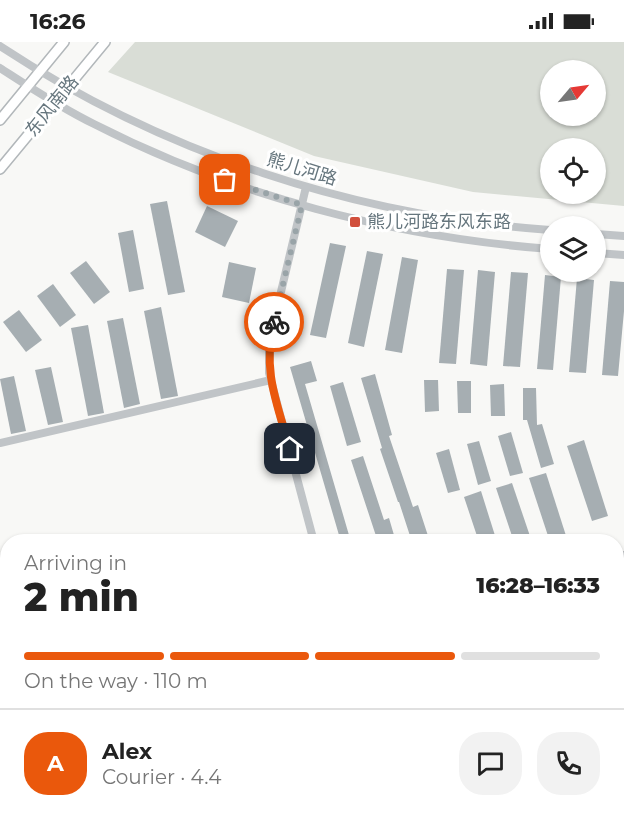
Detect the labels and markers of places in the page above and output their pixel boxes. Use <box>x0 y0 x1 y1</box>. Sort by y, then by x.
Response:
pin <box>199 154 250 205</box>
place label: 熊儿河路东风东路 <box>367 211 511 233</box>
marker: 熊儿河路东风东路 <box>348 215 362 229</box>
pin <box>264 423 315 474</box>

